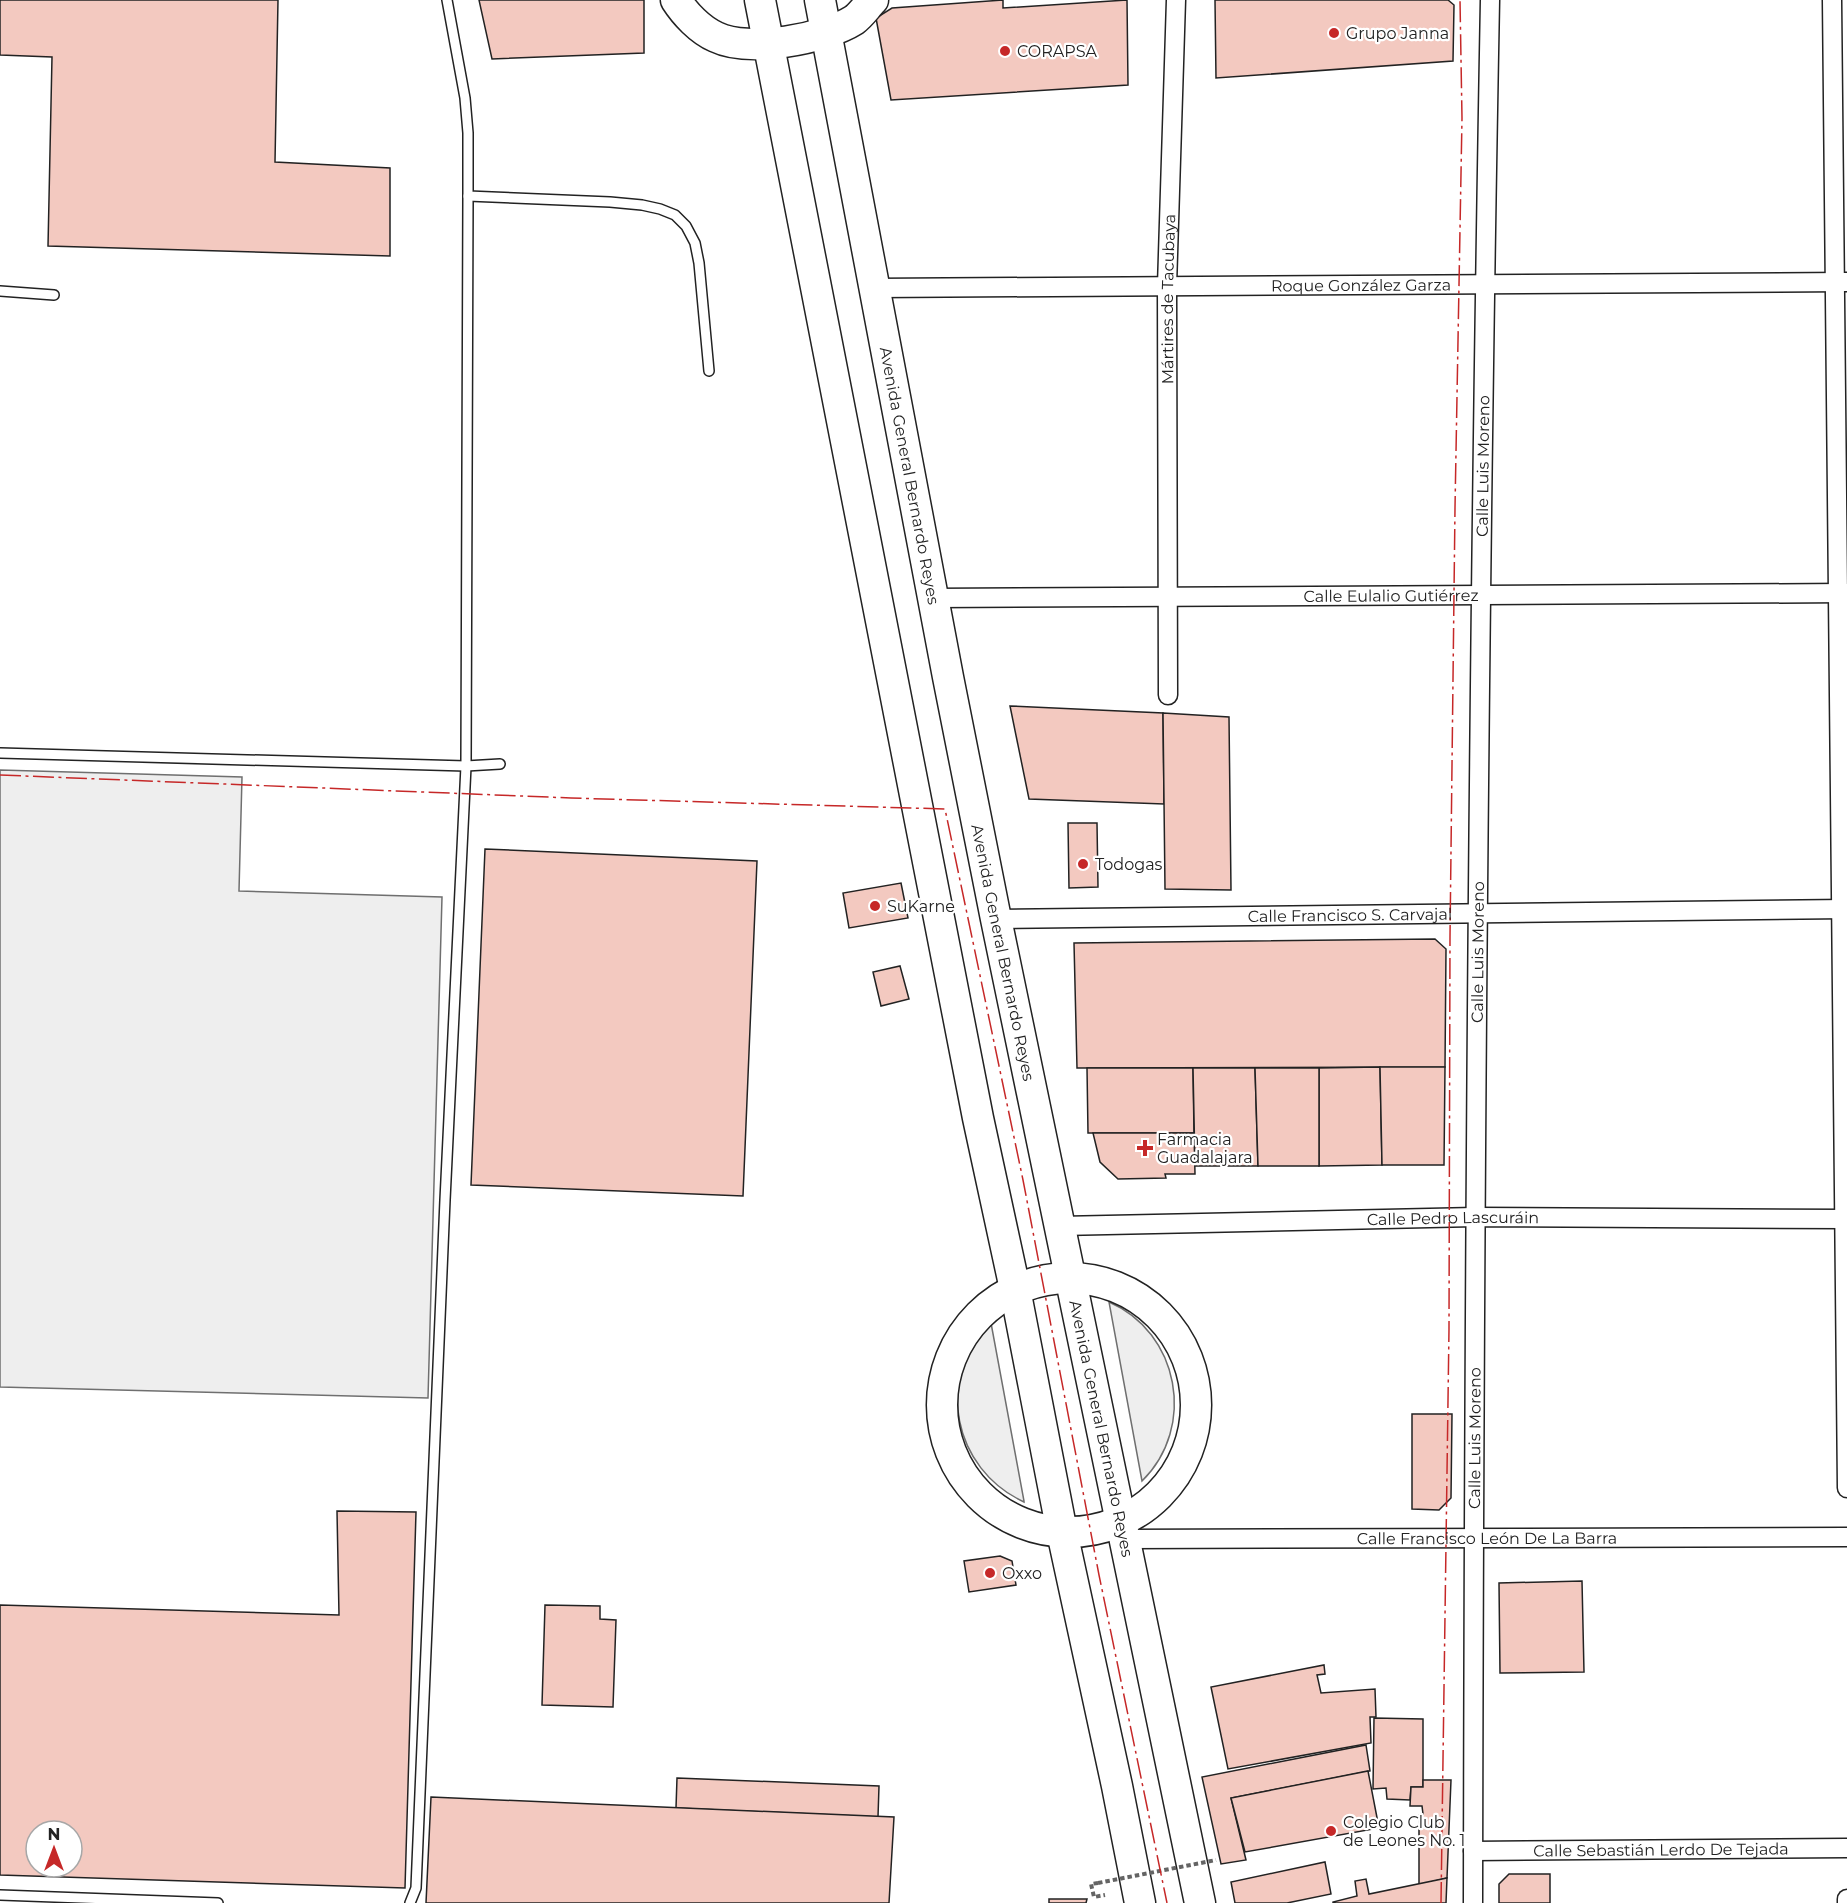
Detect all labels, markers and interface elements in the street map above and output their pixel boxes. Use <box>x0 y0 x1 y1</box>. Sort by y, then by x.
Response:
place label: Grupo Janna <box>1346 24 1449 43</box>
marker: Grupo Janna <box>1327 26 1341 40</box>
place label: CORAPSA <box>1017 42 1098 61</box>
marker: CORAPSA <box>998 44 1012 58</box>
street label: Mártires de Tacubaya <box>1157 213 1179 384</box>
street label: Roque González Garza <box>1271 275 1451 295</box>
street label: Avenida General Bernardo Reyes <box>876 345 944 606</box>
street label: Calle Luis Moreno <box>1472 395 1493 537</box>
street label: Calle Eulalio Gutiérrez <box>1303 586 1479 605</box>
street label: Avenida General Bernardo Reyes <box>968 822 1039 1083</box>
place label: Todogas <box>1095 855 1163 874</box>
marker: Todogas <box>1076 857 1090 871</box>
street label: Calle Luis Moreno <box>1467 881 1487 1023</box>
place label: SuKarne <box>887 897 955 916</box>
marker: SuKarne <box>868 899 882 913</box>
street label: Calle Francisco S. Carvajal <box>1248 904 1452 926</box>
place label: Farmacia Guadalajara <box>1157 1130 1253 1167</box>
marker: Farmacia Guadalajara <box>1138 1141 1152 1155</box>
street label: Calle Pedro Lascuráin <box>1367 1207 1539 1229</box>
street label: Avenida General Bernardo Reyes <box>1066 1298 1138 1559</box>
street label: Calle Luis Moreno <box>1465 1367 1484 1509</box>
street label: Calle Francisco León De La Barra <box>1357 1528 1617 1548</box>
place label: Oxxo <box>1002 1564 1042 1583</box>
marker: Oxxo <box>983 1566 997 1580</box>
place label: Colegio Club de Leones No. 1 <box>1343 1813 1465 1850</box>
north arrow <box>24 1819 84 1879</box>
marker: Colegio Club de Leones No. 1 <box>1324 1824 1338 1838</box>
text: N <box>48 1825 60 1844</box>
street label: Calle Sebastián Lerdo De Tejada <box>1533 1839 1789 1860</box>

